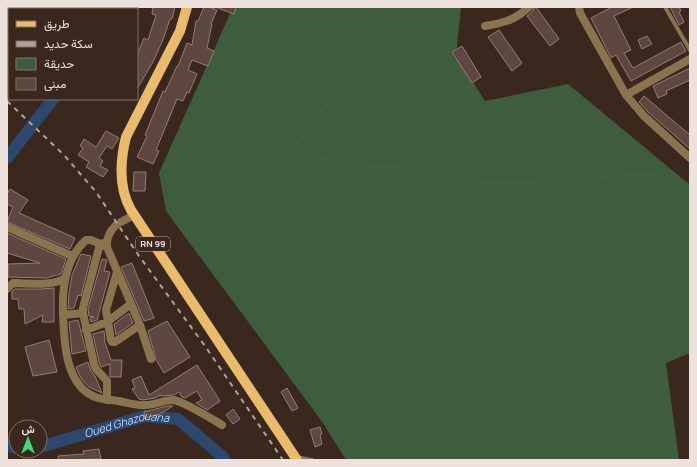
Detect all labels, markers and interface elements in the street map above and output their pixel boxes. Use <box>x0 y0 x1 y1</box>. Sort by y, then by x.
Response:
legend <box>8 8 138 100</box>
text: طريق <box>44 15 70 32</box>
text: سكة حديد <box>44 35 93 52</box>
text: حديقة <box>44 55 74 72</box>
text: مبنى <box>44 75 66 92</box>
road number: RN 99 <box>136 237 170 251</box>
water label: Oued Ghazouana <box>82 408 171 441</box>
north arrow <box>8 419 48 459</box>
text: ش <box>21 421 35 436</box>

